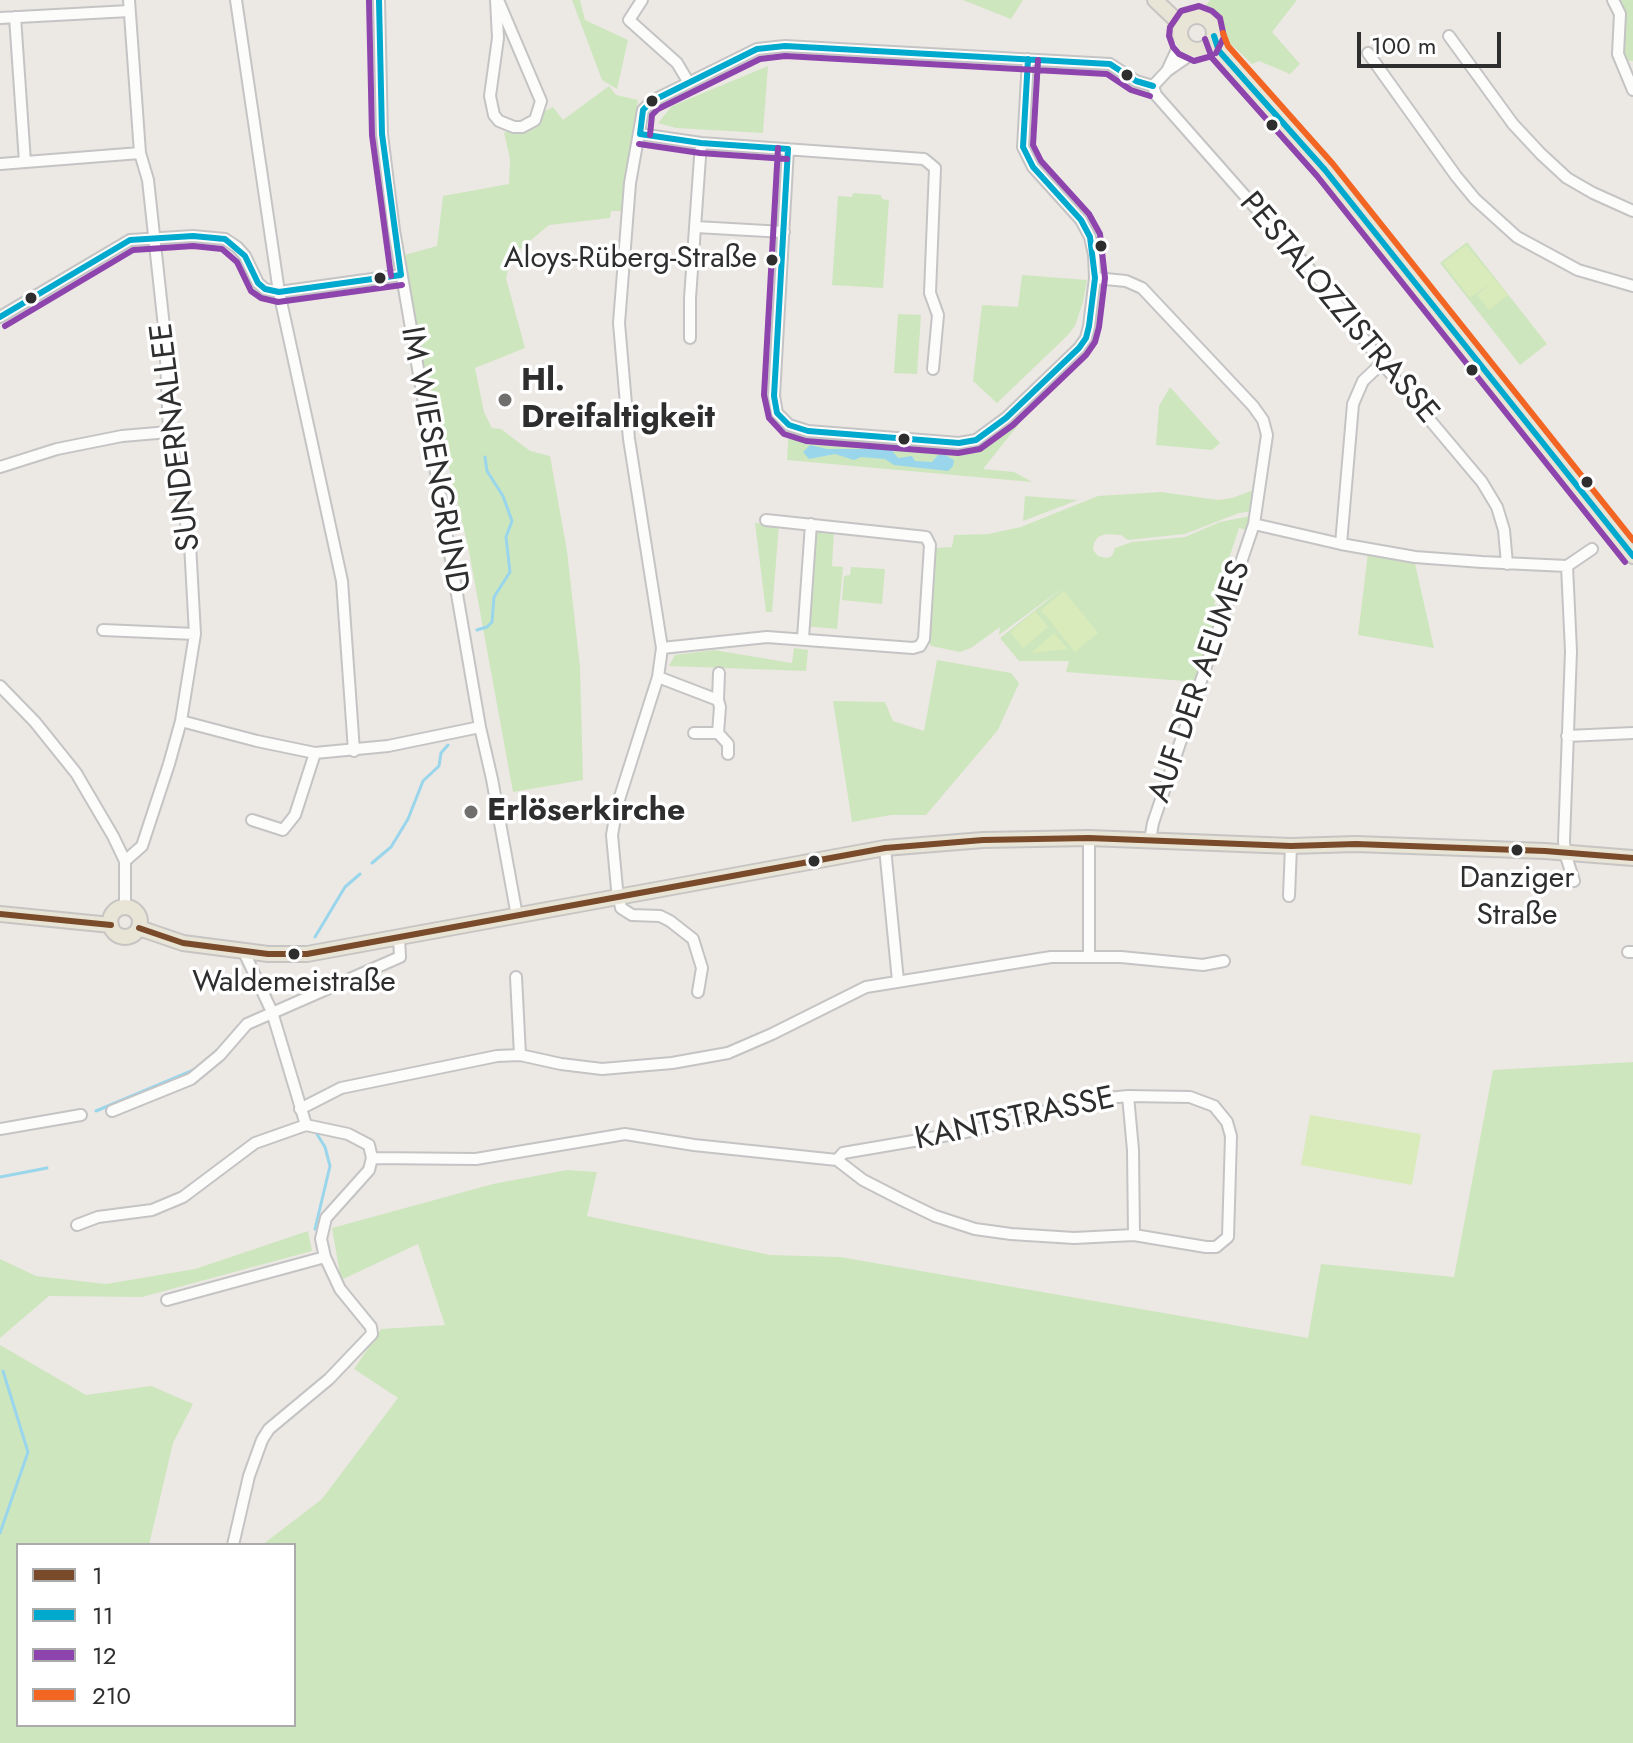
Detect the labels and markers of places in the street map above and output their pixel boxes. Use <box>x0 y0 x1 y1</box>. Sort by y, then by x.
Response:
unlabelled marker <box>1119 67 1135 83</box>
unlabelled marker <box>644 93 660 109</box>
unlabelled marker <box>1264 117 1280 133</box>
unlabelled marker <box>1093 238 1109 254</box>
place label: Aloys-Rüberg-Straße <box>504 242 757 278</box>
marker: Aloys-Rüberg-Straße <box>764 252 780 268</box>
unlabelled marker <box>372 270 388 286</box>
unlabelled marker <box>23 290 39 306</box>
unlabelled marker <box>1464 362 1480 378</box>
place label: Hl. Dreifaltigkeit <box>521 363 715 438</box>
marker: Hl. Dreifaltigkeit <box>496 391 514 409</box>
unlabelled marker <box>896 431 912 447</box>
unlabelled marker <box>1579 474 1595 490</box>
place label: Erlöserkirche <box>487 793 685 831</box>
marker: Erlöserkirche <box>462 803 480 821</box>
marker: Danziger Straße <box>1509 842 1525 858</box>
unlabelled marker <box>806 853 822 869</box>
place label: Danziger Straße <box>1459 862 1575 932</box>
marker: Waldemeistraße <box>286 946 302 962</box>
place label: Waldemeistraße <box>192 966 396 1002</box>

